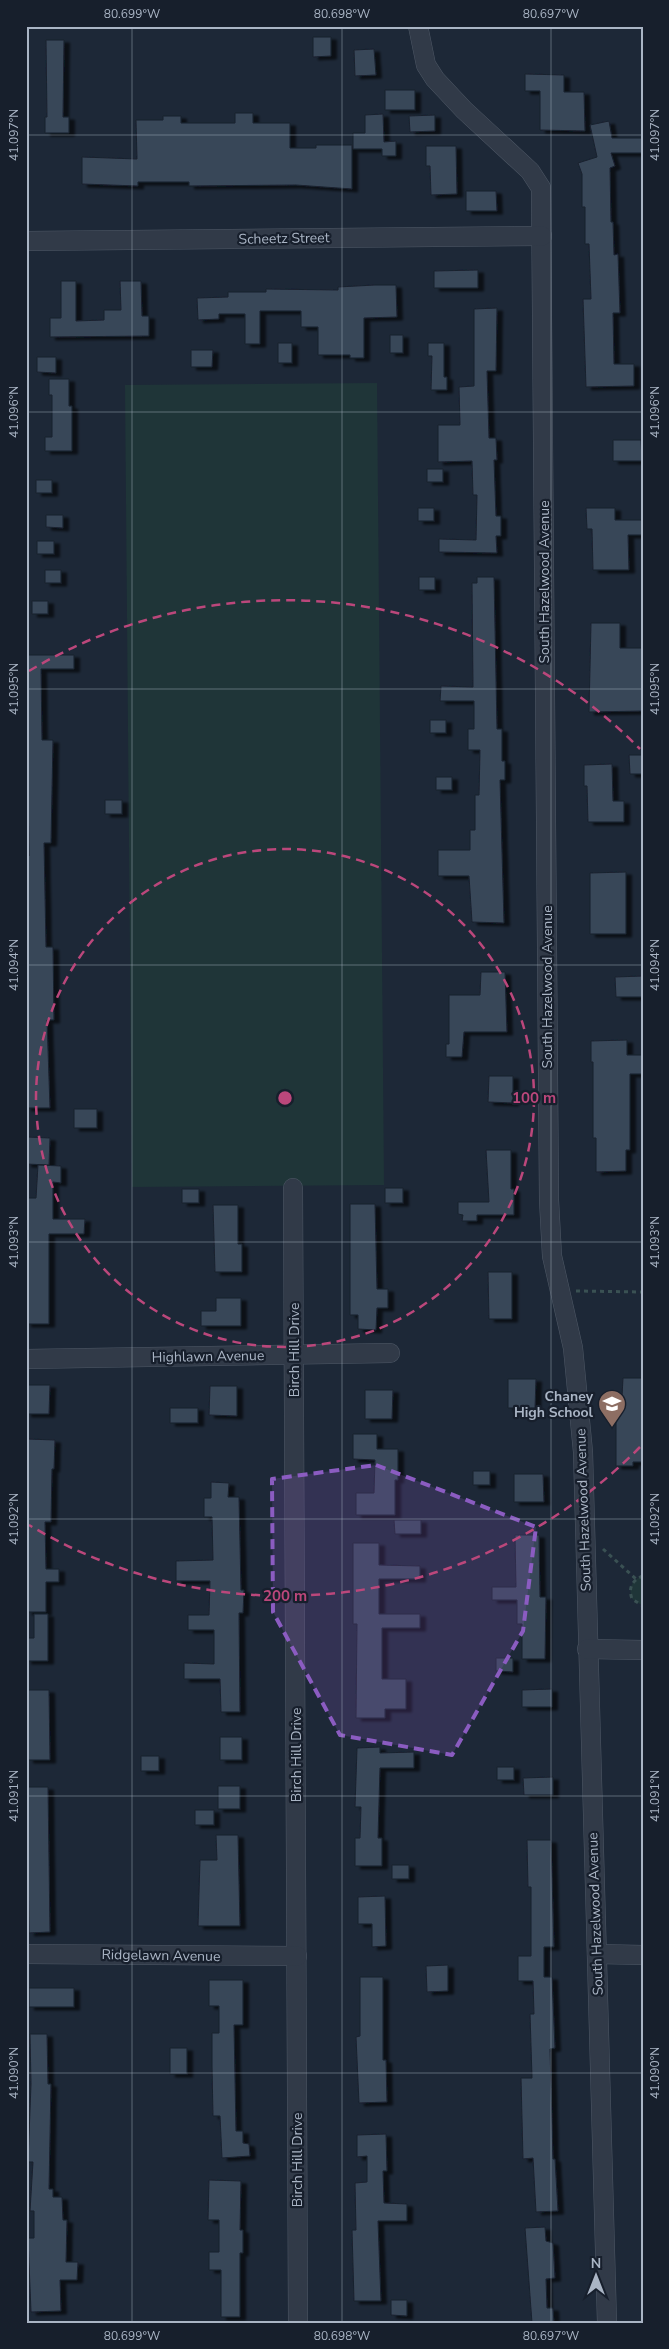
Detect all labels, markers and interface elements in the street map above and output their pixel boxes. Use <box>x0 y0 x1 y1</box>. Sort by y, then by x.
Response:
text: 80.699°W <box>104 6 160 22</box>
text: 80.698°W <box>314 6 370 22</box>
text: 80.697°W <box>523 6 579 22</box>
text: 41.097°N <box>6 109 22 161</box>
text: 41.097°N <box>647 109 663 161</box>
street label: Scheetz Street <box>238 228 330 249</box>
text: 41.096°N <box>6 386 22 438</box>
text: 41.096°N <box>647 386 663 438</box>
street label: South Hazelwood Avenue <box>535 500 554 664</box>
text: 41.095°N <box>6 663 22 715</box>
text: 41.095°N <box>647 663 663 715</box>
street label: South Hazelwood Avenue <box>538 905 557 1069</box>
text: 41.094°N <box>6 939 22 991</box>
text: 41.094°N <box>647 939 663 991</box>
text: 100 m <box>512 1088 556 1108</box>
centre of rings <box>276 1089 294 1107</box>
text: 41.093°N <box>6 1216 22 1268</box>
text: 41.093°N <box>647 1216 663 1268</box>
street label: Birch Hill Drive <box>285 1303 304 1397</box>
street label: Highlawn Avenue <box>152 1346 264 1367</box>
place label: Chaney High School <box>514 1387 594 1422</box>
school or university icon: Chaney High School <box>597 1389 627 1428</box>
street label: South Hazelwood Avenue <box>571 1428 596 1592</box>
text: 41.092°N <box>6 1493 22 1545</box>
text: 41.092°N <box>647 1493 663 1545</box>
text: 200 m <box>263 1586 307 1606</box>
street label: Birch Hill Drive <box>287 1708 306 1802</box>
text: 41.091°N <box>6 1770 22 1822</box>
text: 41.091°N <box>647 1770 663 1822</box>
street label: South Hazelwood Avenue <box>583 1832 608 1996</box>
street label: Ridgelawn Avenue <box>101 1945 221 1966</box>
text: 41.090°N <box>6 2047 22 2099</box>
text: 41.090°N <box>647 2047 663 2099</box>
street label: Birch Hill Drive <box>288 2113 307 2207</box>
north arrow <box>572 2252 622 2302</box>
text: N <box>591 2254 601 2273</box>
text: 80.699°W <box>104 2328 160 2344</box>
text: 80.698°W <box>314 2328 370 2344</box>
text: 80.697°W <box>523 2328 579 2344</box>

